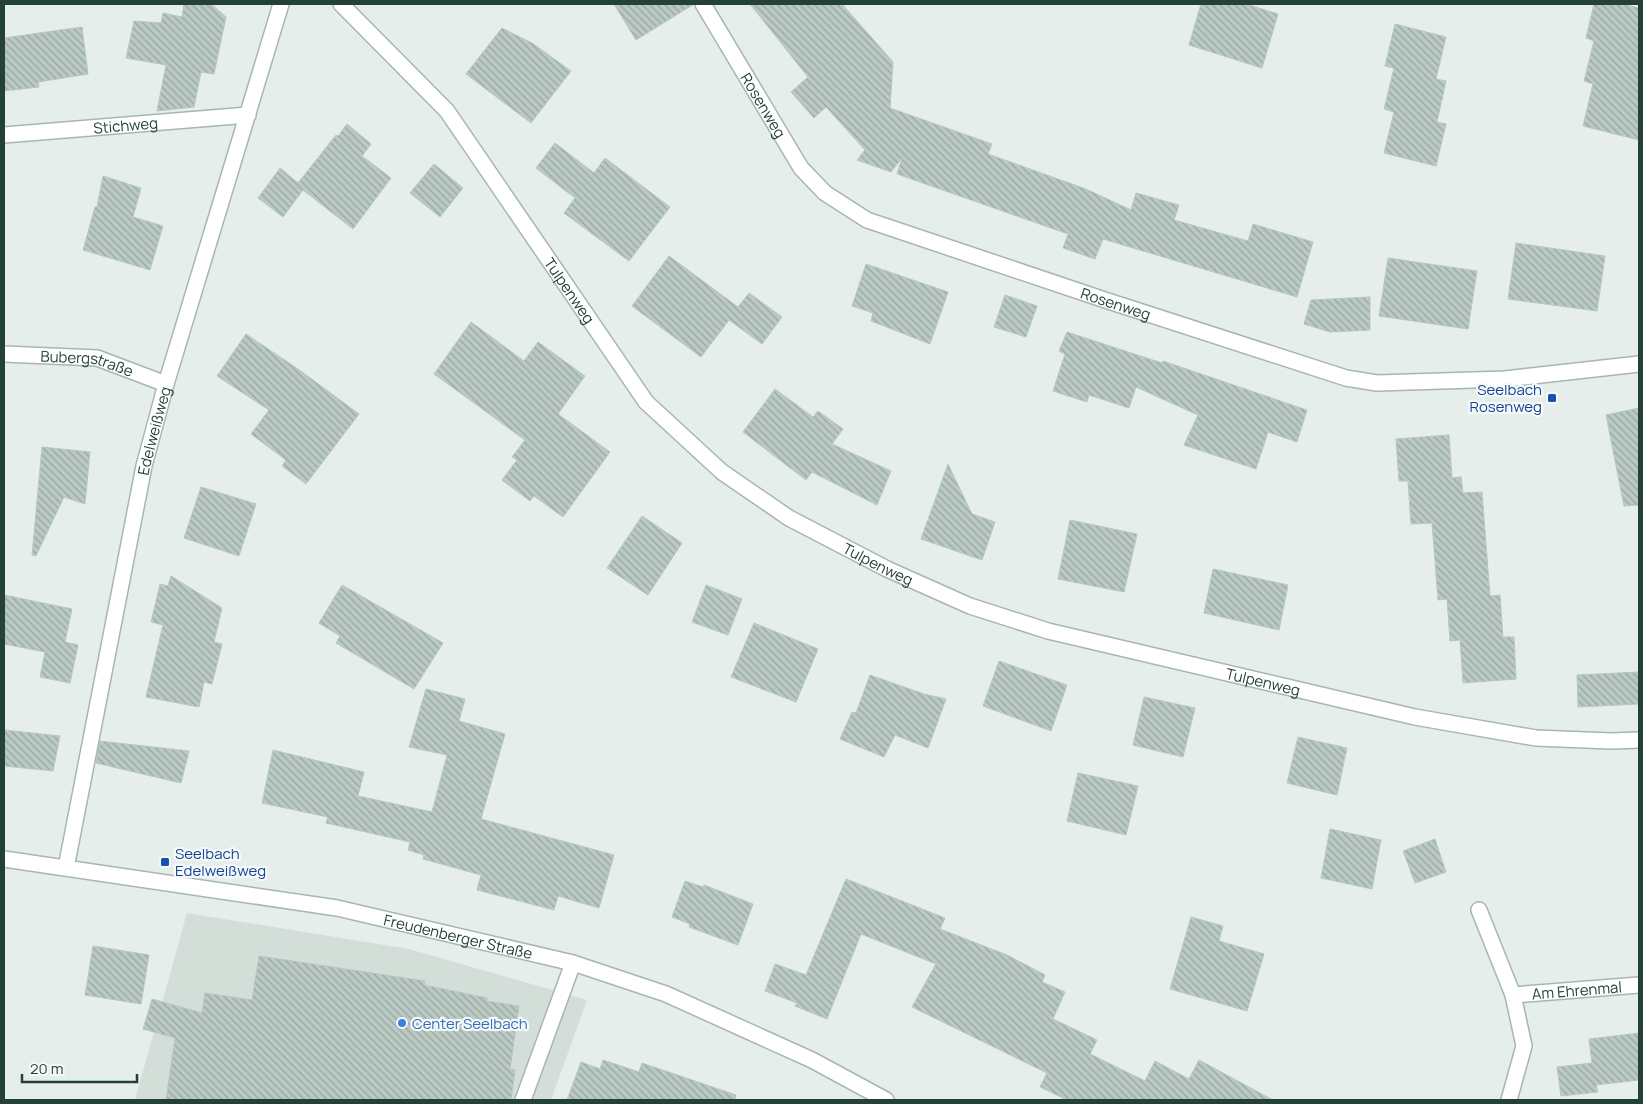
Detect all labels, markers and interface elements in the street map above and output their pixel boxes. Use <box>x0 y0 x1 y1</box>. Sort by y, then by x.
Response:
street label: Rosenweg <box>736 69 791 142</box>
street label: Stichweg <box>92 112 159 138</box>
street label: Tulpenweg <box>540 253 600 328</box>
street label: Rosenweg <box>1078 282 1153 325</box>
street label: Bubergstraße <box>40 345 137 381</box>
place label: Seelbach Rosenweg <box>1470 379 1542 417</box>
street label: Edelweißweg <box>132 384 175 477</box>
marker: Seelbach Rosenweg <box>1546 392 1558 404</box>
street label: Tulpenweg <box>839 537 917 590</box>
street label: Tulpenweg <box>1224 663 1303 700</box>
place label: Seelbach Edelweißweg <box>175 843 266 881</box>
marker: Seelbach Edelweißweg <box>159 856 171 868</box>
street label: Freudenberger Straße <box>382 909 535 964</box>
street label: Am Ehrenmal <box>1531 976 1623 1004</box>
place label: Center Seelbach <box>412 1013 528 1034</box>
marker: Center Seelbach <box>396 1017 408 1029</box>
scale bar <box>22 1052 138 1084</box>
text: 20 m <box>30 1058 63 1079</box>

